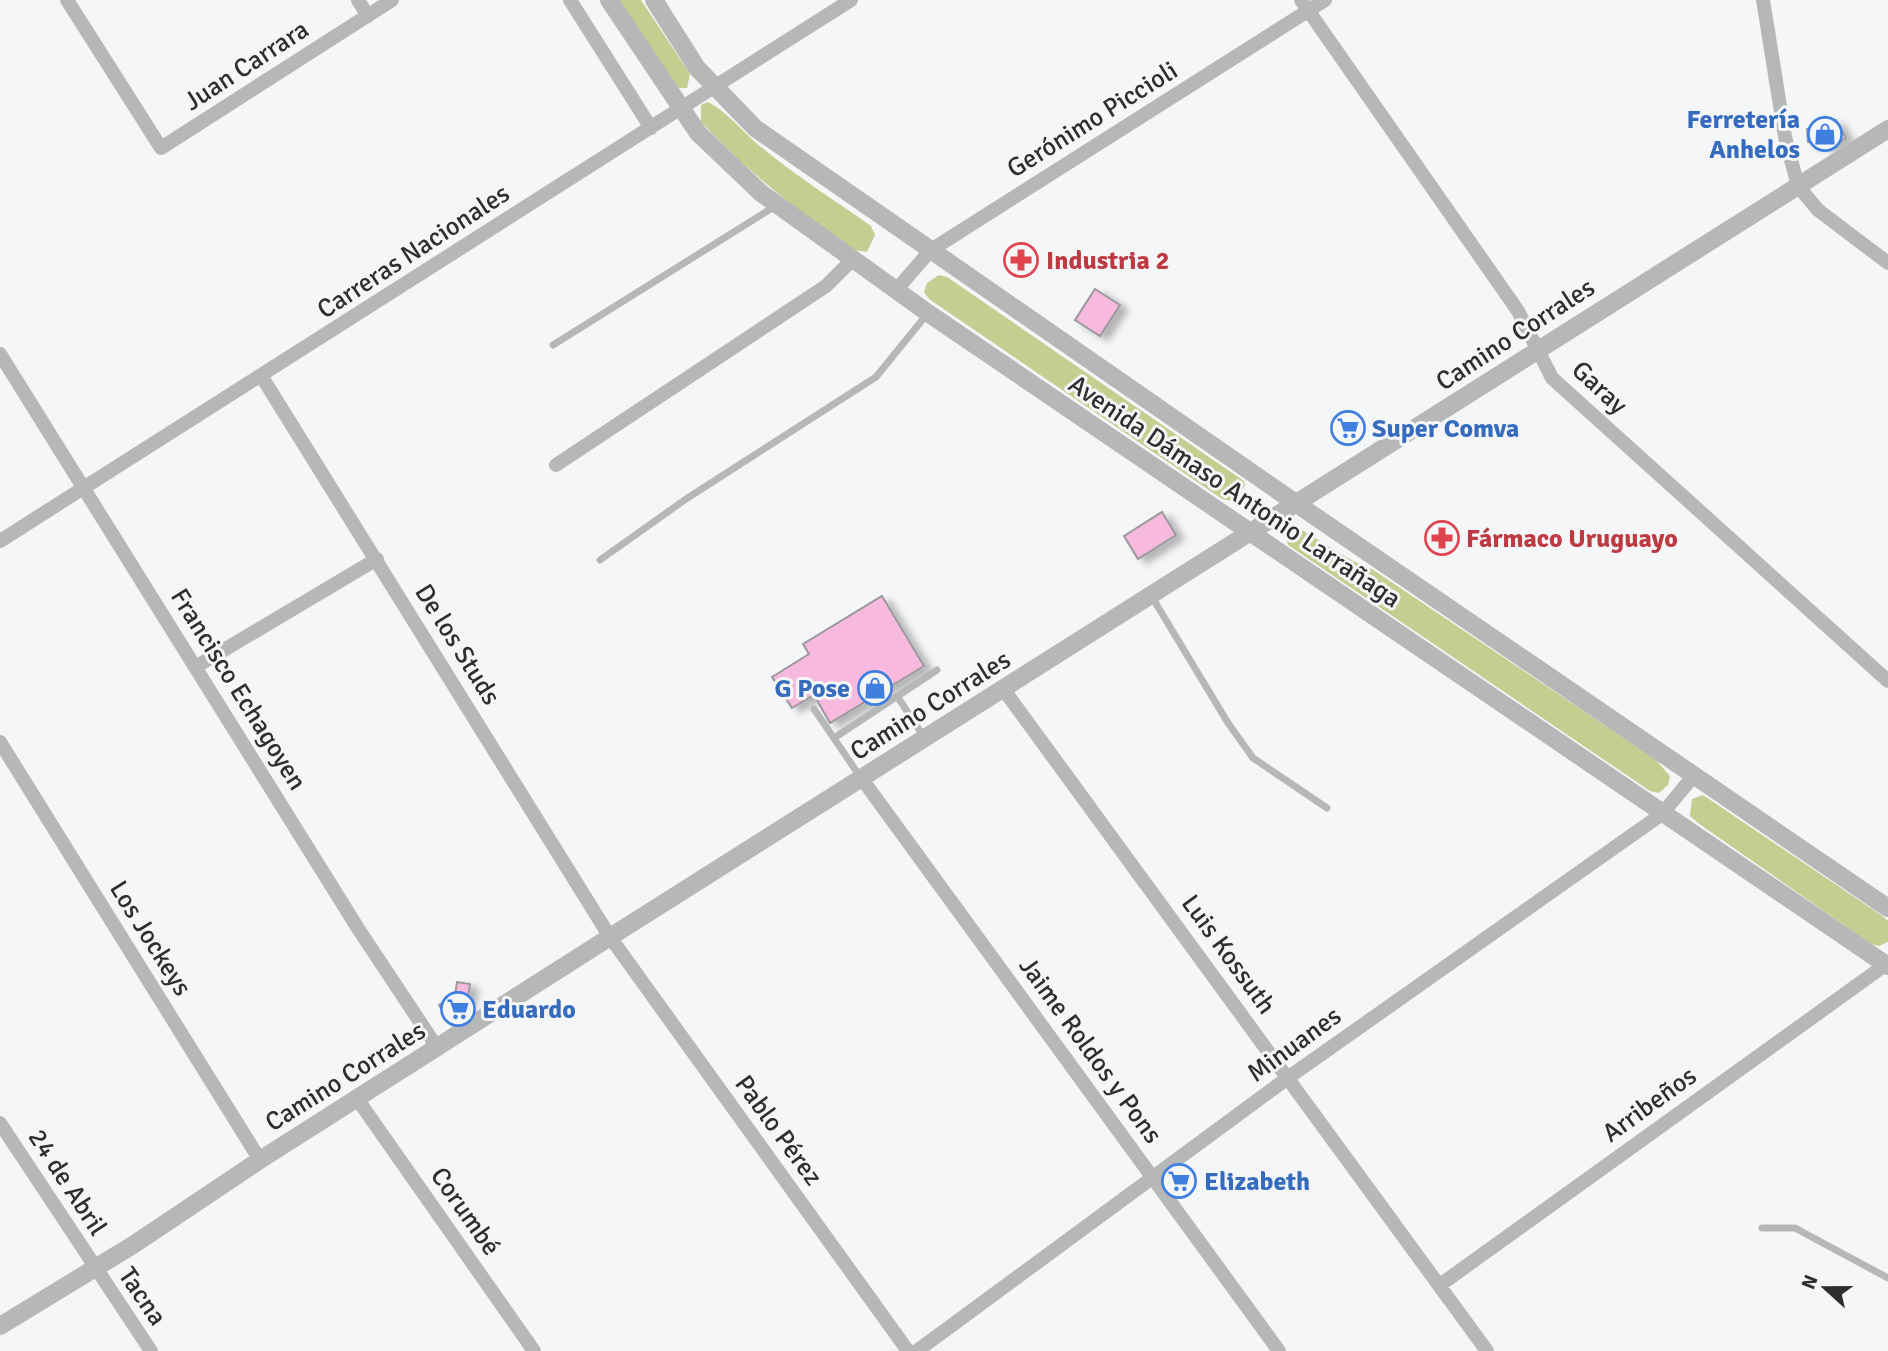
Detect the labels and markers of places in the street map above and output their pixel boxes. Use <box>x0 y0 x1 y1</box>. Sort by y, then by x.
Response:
place label: Ferretería Anhelos <box>1687 104 1800 166</box>
shop icon: Ferretería Anhelos <box>1806 115 1844 153</box>
pharmacy icon: Industria 2 <box>1002 241 1040 279</box>
place label: Industria 2 <box>1046 245 1170 277</box>
supermarket icon: Super Comva <box>1329 409 1367 447</box>
place label: Super Comva <box>1372 413 1519 445</box>
pharmacy icon: Fármaco Uruguayo <box>1423 519 1461 557</box>
place label: Fármaco Uruguayo <box>1466 523 1678 555</box>
shop icon: G Pose <box>856 669 894 707</box>
place label: G Pose <box>775 673 850 705</box>
supermarket icon: Eduardo <box>439 990 477 1028</box>
place label: Eduardo <box>482 994 576 1026</box>
supermarket icon: Elizabeth <box>1160 1162 1198 1200</box>
place label: Elizabeth <box>1204 1166 1310 1198</box>

